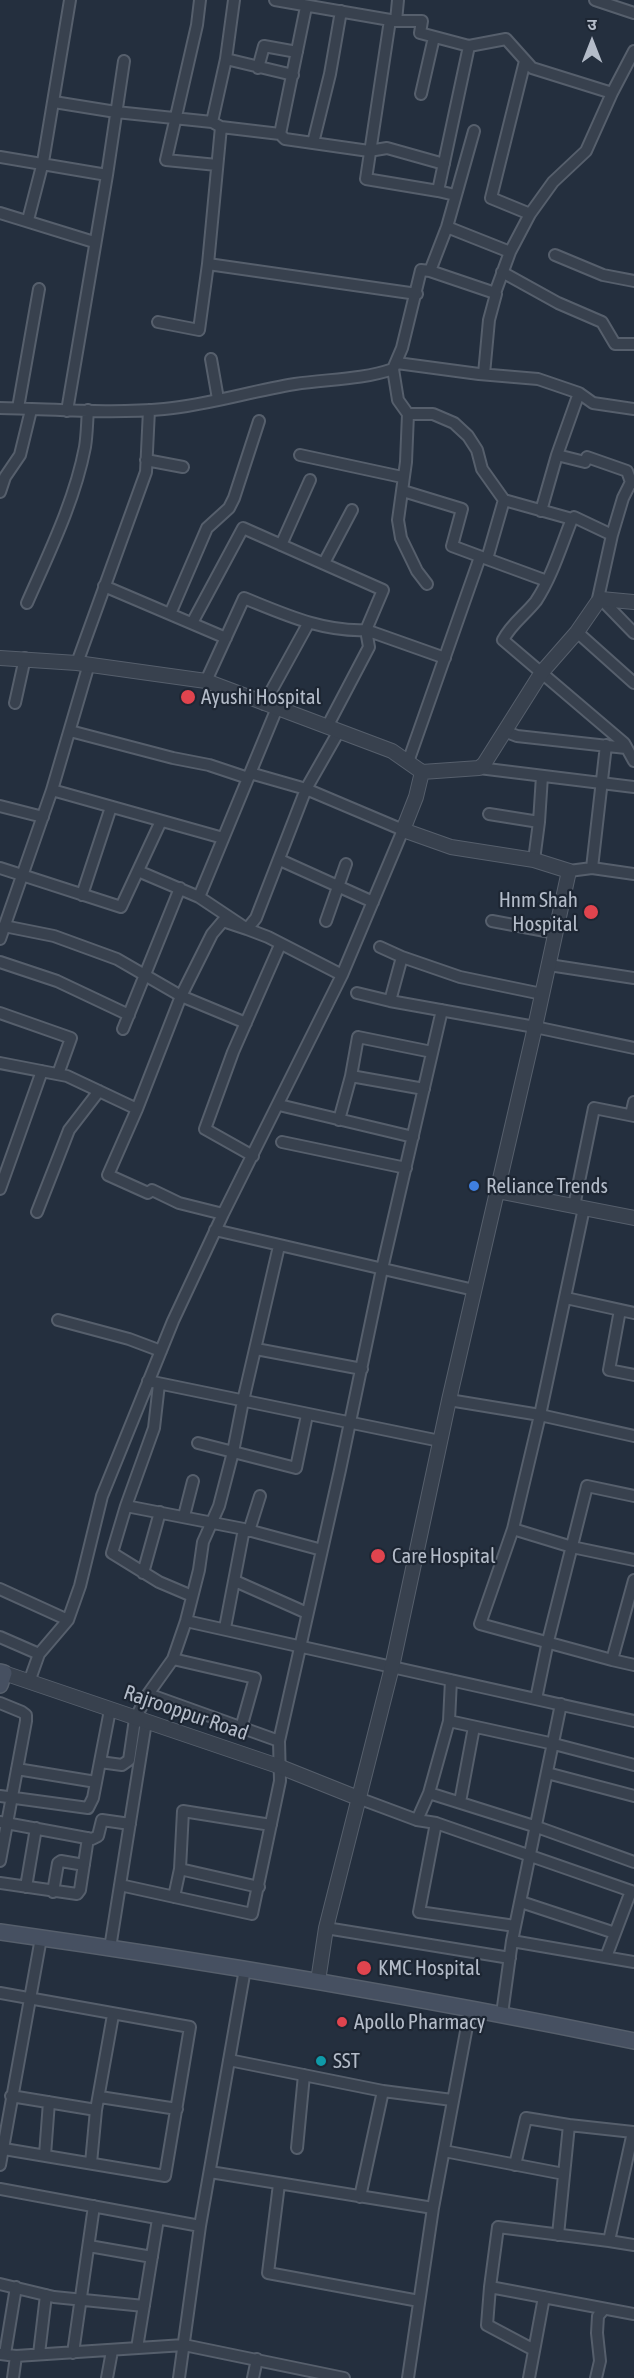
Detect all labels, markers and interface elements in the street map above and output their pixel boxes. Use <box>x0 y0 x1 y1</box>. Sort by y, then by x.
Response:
north arrow <box>562 12 622 72</box>
text: उ <box>587 15 597 33</box>
place label: Ayushi Hospital <box>201 684 321 710</box>
marker: Ayushi Hospital <box>179 688 197 706</box>
place label: Hnm Shah Hospital <box>499 887 578 937</box>
marker: Hnm Shah Hospital <box>582 903 600 921</box>
place label: Reliance Trends <box>486 1173 608 1199</box>
marker: Reliance Trends <box>467 1179 481 1193</box>
place label: Care Hospital <box>392 1543 495 1569</box>
marker: Care Hospital <box>369 1547 387 1565</box>
street label: Rajrooppur Road <box>120 1680 252 1746</box>
place label: KMC Hospital <box>378 1955 480 1981</box>
marker: KMC Hospital <box>355 1959 373 1977</box>
place label: Apollo Pharmacy <box>354 2009 486 2035</box>
marker: Apollo Pharmacy <box>335 2015 349 2029</box>
place label: SST <box>333 2048 360 2074</box>
marker: SST <box>314 2054 328 2068</box>

